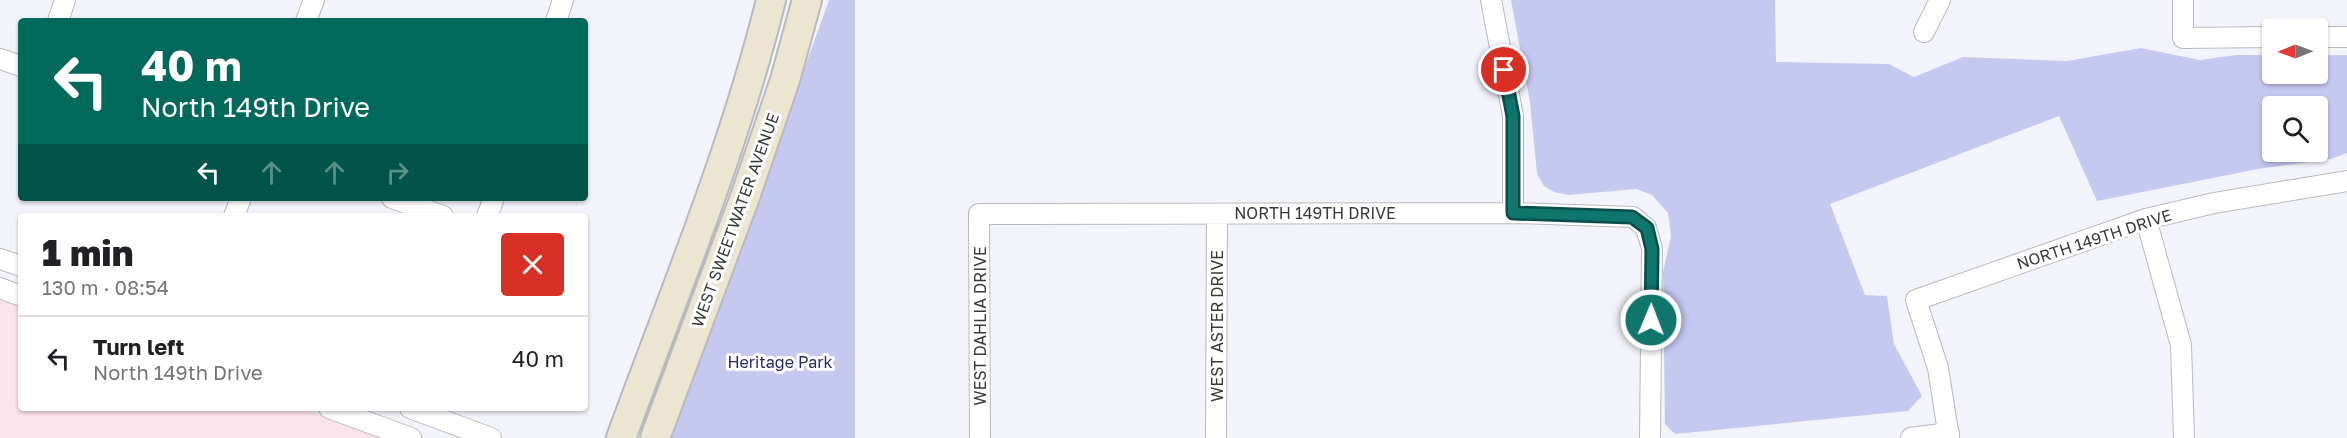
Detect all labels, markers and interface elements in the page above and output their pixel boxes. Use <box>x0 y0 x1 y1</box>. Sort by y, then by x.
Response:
north arrow <box>2262 18 2328 84</box>
map controls <box>2262 18 2328 162</box>
text: 40 m <box>141 40 242 90</box>
icon: left <box>42 42 120 120</box>
pin <box>1478 44 1529 95</box>
icon: arrive <box>1487 53 1520 86</box>
text: North 149th Drive <box>141 91 370 123</box>
button: search <box>2262 96 2328 162</box>
street label: WEST SWEETWATER AVENUE <box>687 110 783 330</box>
icon: left <box>192 156 225 189</box>
icon: ahead <box>255 156 288 189</box>
icon: ahead <box>318 156 351 189</box>
icon: right <box>381 156 414 189</box>
street label: NORTH 149TH DRIVE <box>1234 203 1396 223</box>
street label: NORTH 149TH DRIVE <box>2014 205 2174 273</box>
text: 1 min <box>42 231 133 274</box>
button: close <box>501 233 564 296</box>
street label: WEST DAHLIA DRIVE <box>970 246 990 406</box>
street label: WEST ASTER DRIVE <box>1207 250 1227 402</box>
text: 130 m · 08:54 <box>42 275 169 299</box>
position arrow <box>1619 288 1683 352</box>
text: Turn left <box>93 333 184 360</box>
icon: left <box>42 342 75 375</box>
text: 40 m <box>512 345 564 372</box>
park label: Heritage Park <box>727 352 833 372</box>
text: North 149th Drive <box>93 360 263 384</box>

